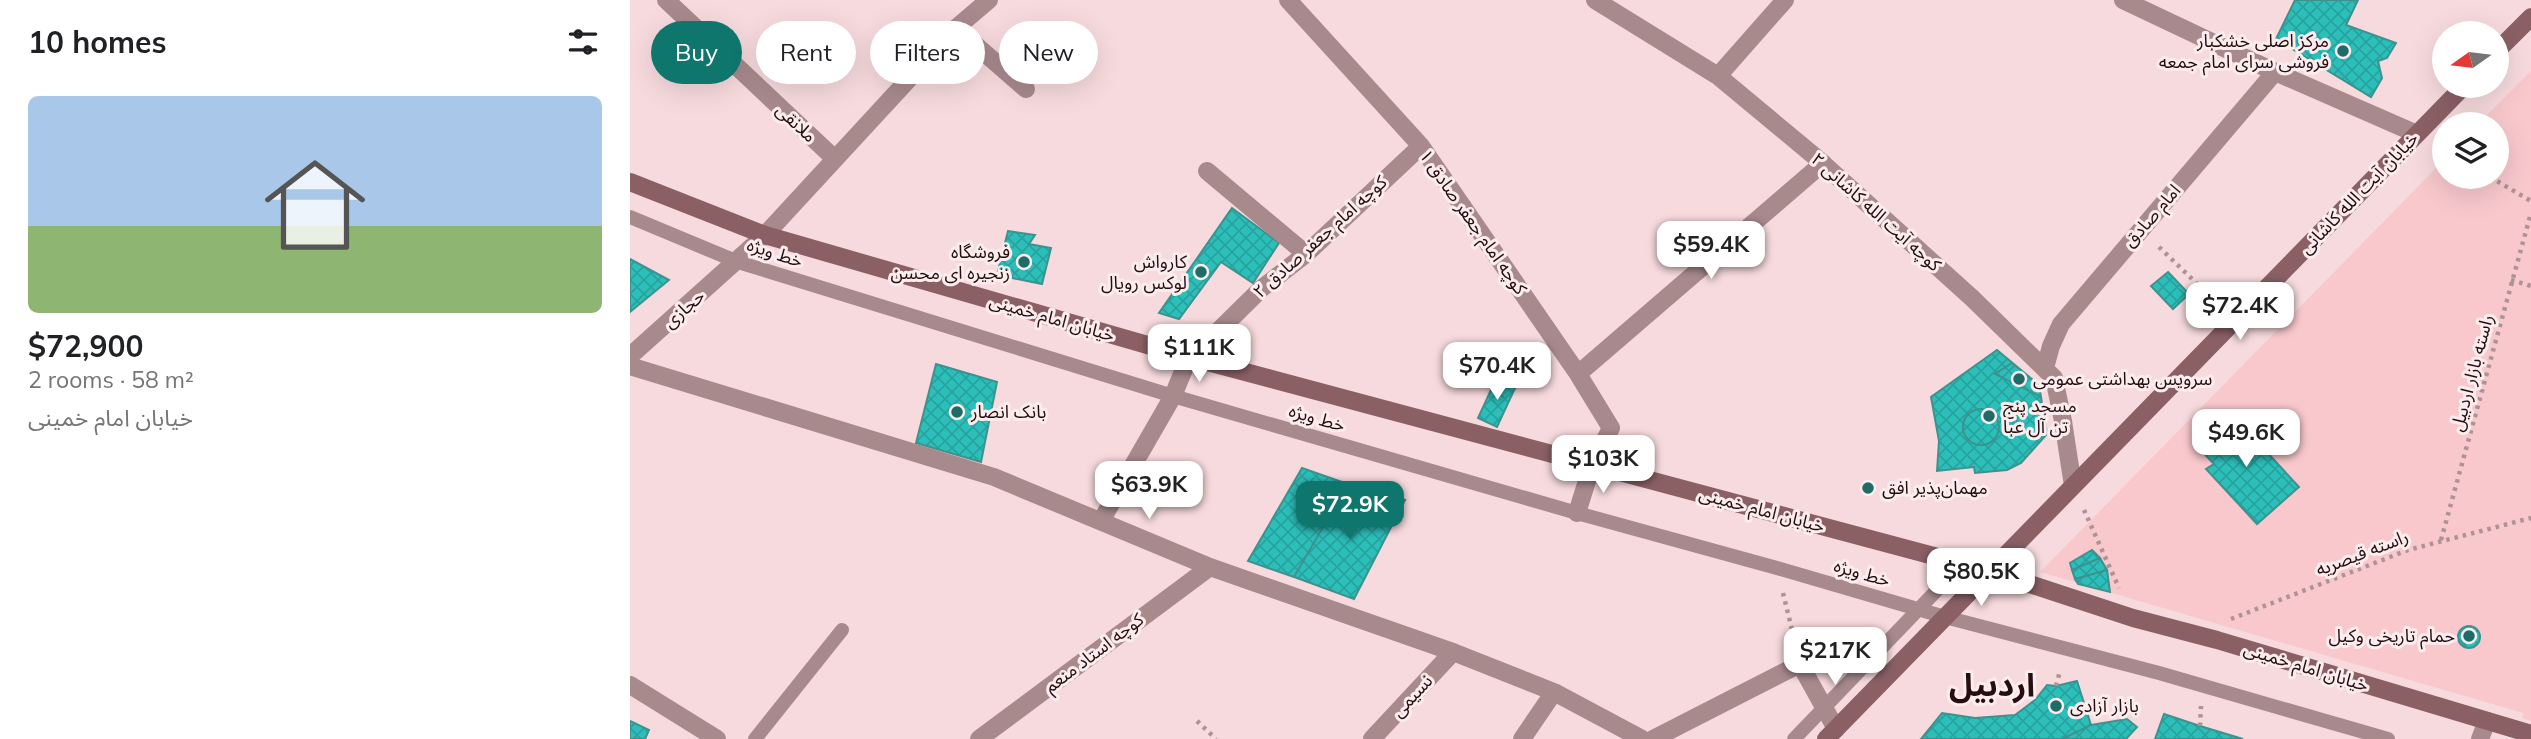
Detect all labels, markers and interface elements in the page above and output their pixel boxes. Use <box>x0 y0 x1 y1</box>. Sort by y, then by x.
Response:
chip: Buy <box>651 21 742 84</box>
chip: Rent <box>756 21 856 84</box>
chip: Filters <box>870 21 985 84</box>
chip: New <box>999 21 1098 84</box>
north arrow <box>2432 21 2510 98</box>
map controls <box>2432 21 2509 189</box>
text: 10 homes <box>28 23 167 61</box>
icon: filters <box>564 23 602 61</box>
place label: مرکز اصلی خشکبار فروشی سرای امام جمعه <box>2159 29 2329 76</box>
marker: مرکز اصلی خشکبار فروشی سرای امام جمعه <box>2335 43 2351 59</box>
street label: ملانقی <box>771 98 821 147</box>
button: layers <box>2432 112 2509 189</box>
street label: خیابان آیت الله کاشانی <box>2294 127 2423 259</box>
icon: home <box>252 142 378 268</box>
street label: کوچه امام جعفر صادق ۱ <box>1412 145 1533 301</box>
street label: کوچه آیت الله کاشانی ۲ <box>1807 147 1946 276</box>
street label: کوچه امام جعفر صادق ۲ <box>1248 170 1394 305</box>
street label: امام صادق <box>2118 179 2188 254</box>
pin: $59.4K <box>1654 222 1768 281</box>
text: $59.4K <box>1673 229 1749 258</box>
street label: خط ویژه <box>744 233 806 272</box>
place label: فروشگاه زنجیره ای محسن <box>890 240 1010 284</box>
place label: کارواش لوکس رویال <box>1101 250 1188 294</box>
marker: فروشگاه زنجیره ای محسن <box>1016 254 1032 270</box>
marker: کارواش لوکس رویال <box>1193 264 1209 280</box>
pin: $72.4K <box>2183 282 2297 342</box>
street label: حجازی <box>658 284 709 333</box>
street label: خیابان امام خمینی <box>986 289 1117 349</box>
text: $72.4K <box>2202 290 2278 319</box>
street label: راسته بازار اردبیل <box>2445 312 2498 434</box>
pin: $111K <box>1150 324 1248 384</box>
text: $72,900 <box>28 327 143 365</box>
text: $111K <box>1164 332 1234 361</box>
pin: $70.4K <box>1440 342 1554 402</box>
text: $70.4K <box>1459 350 1535 379</box>
text: 2 rooms · 58 m² <box>28 365 194 394</box>
place label: سرویس بهداشتی عمومی <box>2033 367 2212 390</box>
marker: سرویس بهداشتی عمومی <box>2011 371 2027 387</box>
place label: مسجد پنج تن آل عبا <box>2003 394 2077 438</box>
street label: خط ویژه <box>1286 399 1348 436</box>
place label: بانک انصار <box>970 400 1046 423</box>
text: خیابان امام خمینی <box>28 403 193 432</box>
marker: بانک انصار <box>949 404 965 420</box>
marker: مسجد پنج تن آل عبا <box>1981 408 1997 424</box>
pin: $49.6K <box>2189 410 2303 469</box>
text: $49.6K <box>2208 417 2284 446</box>
pin: $103K <box>1554 435 1652 495</box>
text: $103K <box>1568 443 1638 472</box>
pin: $63.9K <box>1092 462 1206 521</box>
text: $63.9K <box>1111 469 1187 498</box>
place label: مهمان‌پذیر افق <box>1882 476 1988 499</box>
marker: مهمان‌پذیر افق <box>1860 480 1876 496</box>
pin: $72.9K <box>1293 482 1407 541</box>
street label: خیابان امام خمینی <box>1696 482 1827 540</box>
text: $72.9K <box>1312 489 1388 518</box>
street label: راسته قیصریه <box>2312 524 2411 581</box>
pin: $80.5K <box>1924 548 2038 608</box>
street label: خط ویژه <box>1831 554 1893 591</box>
text: $80.5K <box>1943 556 2019 585</box>
street label: کوچه استاد منعم <box>1039 607 1150 699</box>
place label: حمام تاریخی وکیل <box>2329 624 2455 650</box>
pin: $217K <box>1786 628 1884 687</box>
marker: حمام تاریخی وکیل <box>2461 628 2477 644</box>
text: $217K <box>1800 635 1870 664</box>
street label: خیابان امام خمینی <box>2240 637 2371 699</box>
district label: اردبیل <box>1949 664 2035 704</box>
street label: نسیمی <box>1386 669 1437 722</box>
place label: بازار آزادی <box>2070 694 2139 717</box>
marker: بازار آزادی <box>2048 698 2064 714</box>

